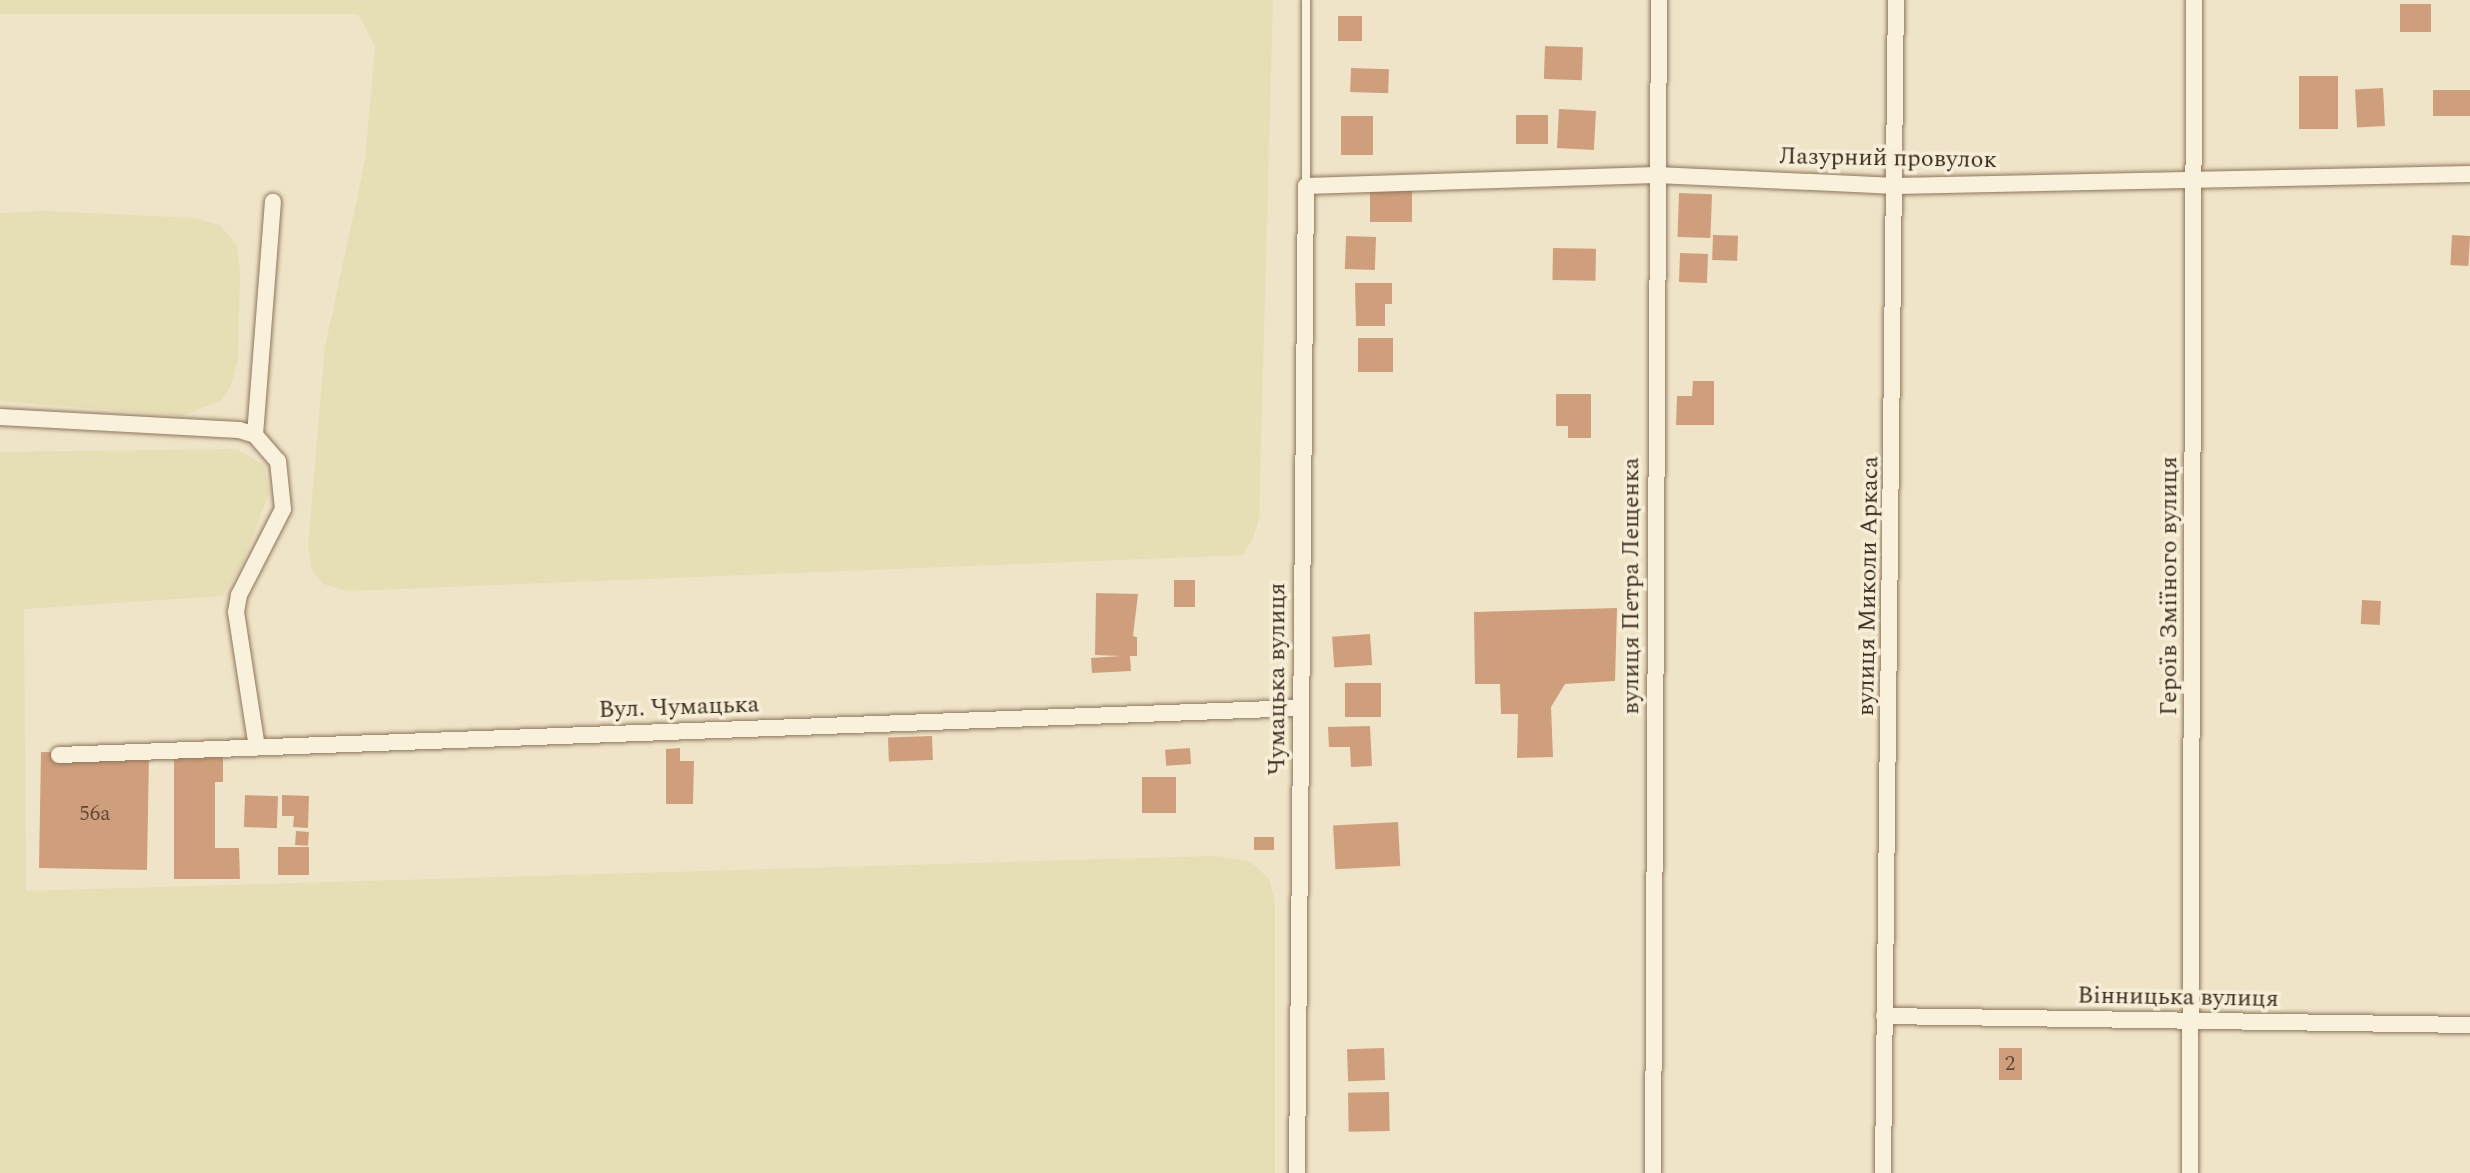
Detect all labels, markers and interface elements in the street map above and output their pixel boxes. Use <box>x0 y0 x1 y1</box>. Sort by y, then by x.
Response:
street label: Лазурний провулок <box>1779 143 1997 175</box>
street label: вулиця Миколи Аркаса <box>1852 456 1886 716</box>
street label: Героїв Зміїного вулиця <box>2156 456 2184 716</box>
street label: вулиця Петра Лещенка <box>1618 458 1646 714</box>
street label: Чумацька вулиця <box>1264 583 1292 775</box>
street label: Вул. Чумацька <box>598 691 760 725</box>
house number: 56а <box>79 801 111 827</box>
street label: Вінницька вулиця <box>2077 982 2279 1014</box>
house number: 2 <box>2005 1051 2015 1077</box>

